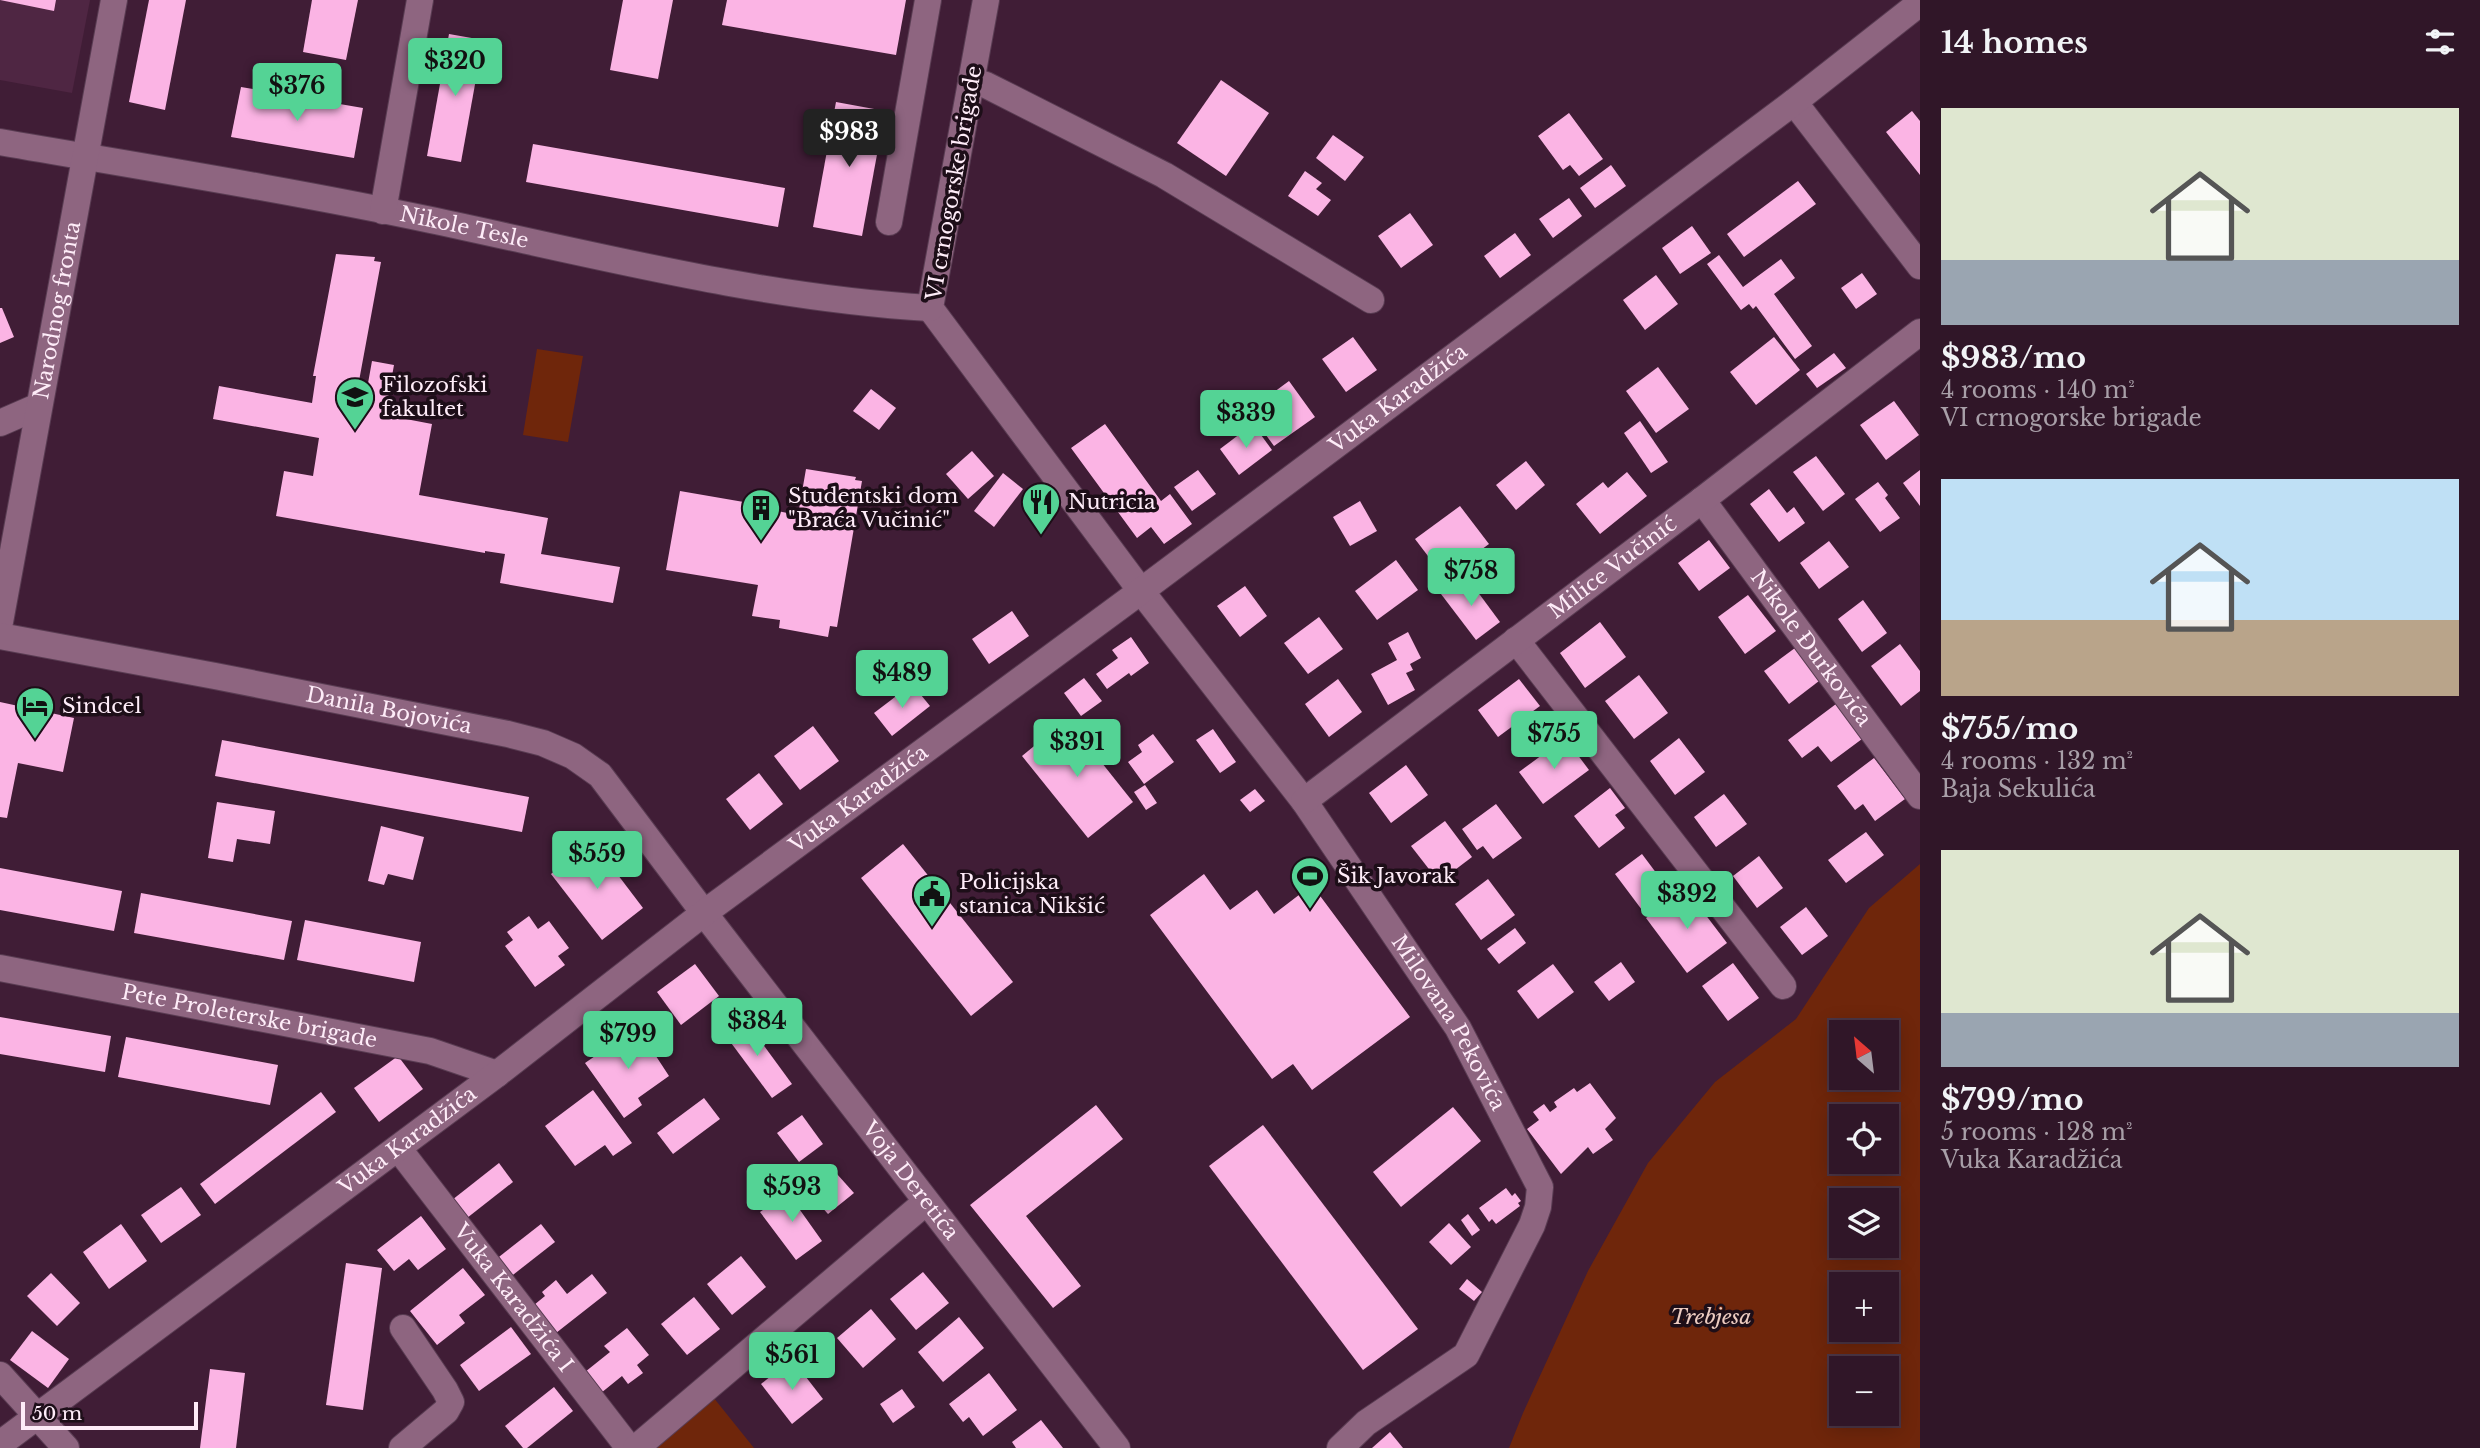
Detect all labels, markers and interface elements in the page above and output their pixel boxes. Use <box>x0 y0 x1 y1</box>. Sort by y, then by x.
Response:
icon: filters <box>2421 23 2459 61</box>
text: 14 homes <box>1941 24 2088 61</box>
pin: $320 <box>414 38 496 98</box>
text: $320 <box>424 47 486 75</box>
pin: $376 <box>256 64 338 123</box>
street label: VI crnogorske brigade <box>920 64 987 303</box>
text: $376 <box>269 72 325 100</box>
pin: $983 <box>808 110 890 169</box>
text: $983 <box>819 118 879 146</box>
icon: home <box>2137 153 2263 279</box>
street label: Nikole Tesle <box>397 201 531 254</box>
street label: Narodnog fronta <box>28 219 86 401</box>
street label: Vuka Karadžića <box>1323 338 1473 459</box>
text: $983/mo <box>1941 339 2086 376</box>
place label: Filozofski fakultet <box>382 372 487 422</box>
school or university icon: Filozofski fakultet <box>334 376 376 431</box>
text: 4 rooms · 140 m² <box>1941 376 2135 404</box>
pin: $339 <box>1205 391 1287 450</box>
text: $339 <box>1216 399 1276 427</box>
text: VI crnogorske brigade <box>1941 404 2202 432</box>
restaurant icon: Nutricia <box>1020 481 1062 536</box>
place label: Studentski dom "Braća Vučinić" <box>788 483 959 533</box>
building icon: Studentski dom "Braća Vučinić" <box>740 487 782 542</box>
place label: Nutricia <box>1068 489 1156 515</box>
street label: Milice Vučinić <box>1544 511 1682 624</box>
icon: home <box>2137 524 2263 650</box>
pin: $758 <box>1430 548 1512 608</box>
text: $758 <box>1444 557 1498 585</box>
street label: Nikole Đurkovića <box>1745 565 1877 732</box>
pin: $489 <box>861 650 943 710</box>
text: $489 <box>872 659 932 687</box>
street label: Danila Bojovića <box>304 681 474 740</box>
hotel icon: Sindcel <box>14 685 56 740</box>
place label: Sindcel <box>62 693 142 719</box>
text: $755/mo <box>1941 710 2078 747</box>
pin: $755 <box>1513 712 1595 771</box>
pin: $391 <box>1036 720 1118 779</box>
text: $755 <box>1527 720 1581 748</box>
text: $391 <box>1050 728 1105 756</box>
street label: Vuka Karadžića <box>783 739 933 859</box>
text: 4 rooms · 132 m² <box>1941 747 2133 775</box>
text: Baja Sekulića <box>1941 775 2095 803</box>
pin: $559 <box>556 832 638 891</box>
text: $559 <box>568 840 626 868</box>
sports icon: Šik Javorak <box>1289 855 1331 910</box>
place label: Šik Javorak <box>1337 863 1456 889</box>
place label: Policijska stanica Nikšić <box>959 869 1105 919</box>
pin: $392 <box>1646 872 1728 931</box>
public building icon: Policijska stanica Nikšić <box>911 873 953 928</box>
text: $392 <box>1657 880 1717 908</box>
icon: home <box>2137 895 2263 1021</box>
street label: Milovana Pekovića <box>1386 930 1511 1115</box>
street label: Pete Proleterske brigade <box>119 979 379 1054</box>
pin: $384 <box>716 998 798 1058</box>
text: $384 <box>727 1007 787 1035</box>
pin: $799 <box>587 1012 669 1071</box>
text: $799 <box>599 1020 657 1048</box>
north arrow <box>1829 1020 1899 1090</box>
map controls <box>1829 1020 1899 1426</box>
street label: Vuka Karadžića <box>332 1080 482 1201</box>
text: $799/mo <box>1941 1081 2084 1118</box>
button: locate <box>1829 1104 1899 1174</box>
street label: Voja Deretića <box>856 1115 965 1245</box>
text: 5 rooms · 128 m² <box>1941 1118 2133 1146</box>
text: Vuka Karadžića <box>1941 1146 2123 1174</box>
pin: $593 <box>751 1164 833 1224</box>
text: $593 <box>763 1173 821 1201</box>
button: layers <box>1829 1188 1899 1258</box>
street label: Vuka Karadžića I <box>447 1218 579 1377</box>
button: + <box>1829 1272 1899 1342</box>
park label: Trebjesa <box>1671 1304 1752 1330</box>
pin: $561 <box>751 1332 833 1392</box>
text: $561 <box>765 1341 819 1369</box>
button: − <box>1829 1356 1899 1426</box>
scale bar <box>21 1399 198 1431</box>
text: 50 m <box>32 1402 82 1425</box>

